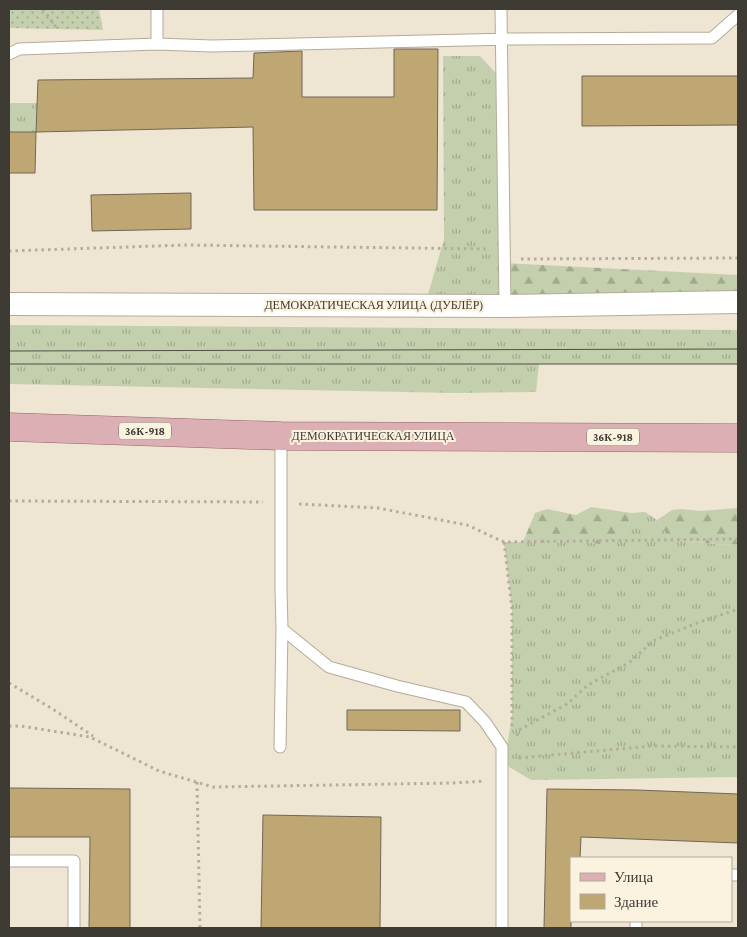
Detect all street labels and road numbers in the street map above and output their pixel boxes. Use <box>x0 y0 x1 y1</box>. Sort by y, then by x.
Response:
street label: ДЕМОКРАТИЧЕСКАЯ УЛИЦА (ДУБЛЁР) <box>264 298 484 312</box>
road number: 36К-918 <box>119 422 171 440</box>
road number: 36К-918 <box>587 428 639 446</box>
street label: ДЕМОКРАТИЧЕСКАЯ УЛИЦА <box>292 429 455 443</box>

